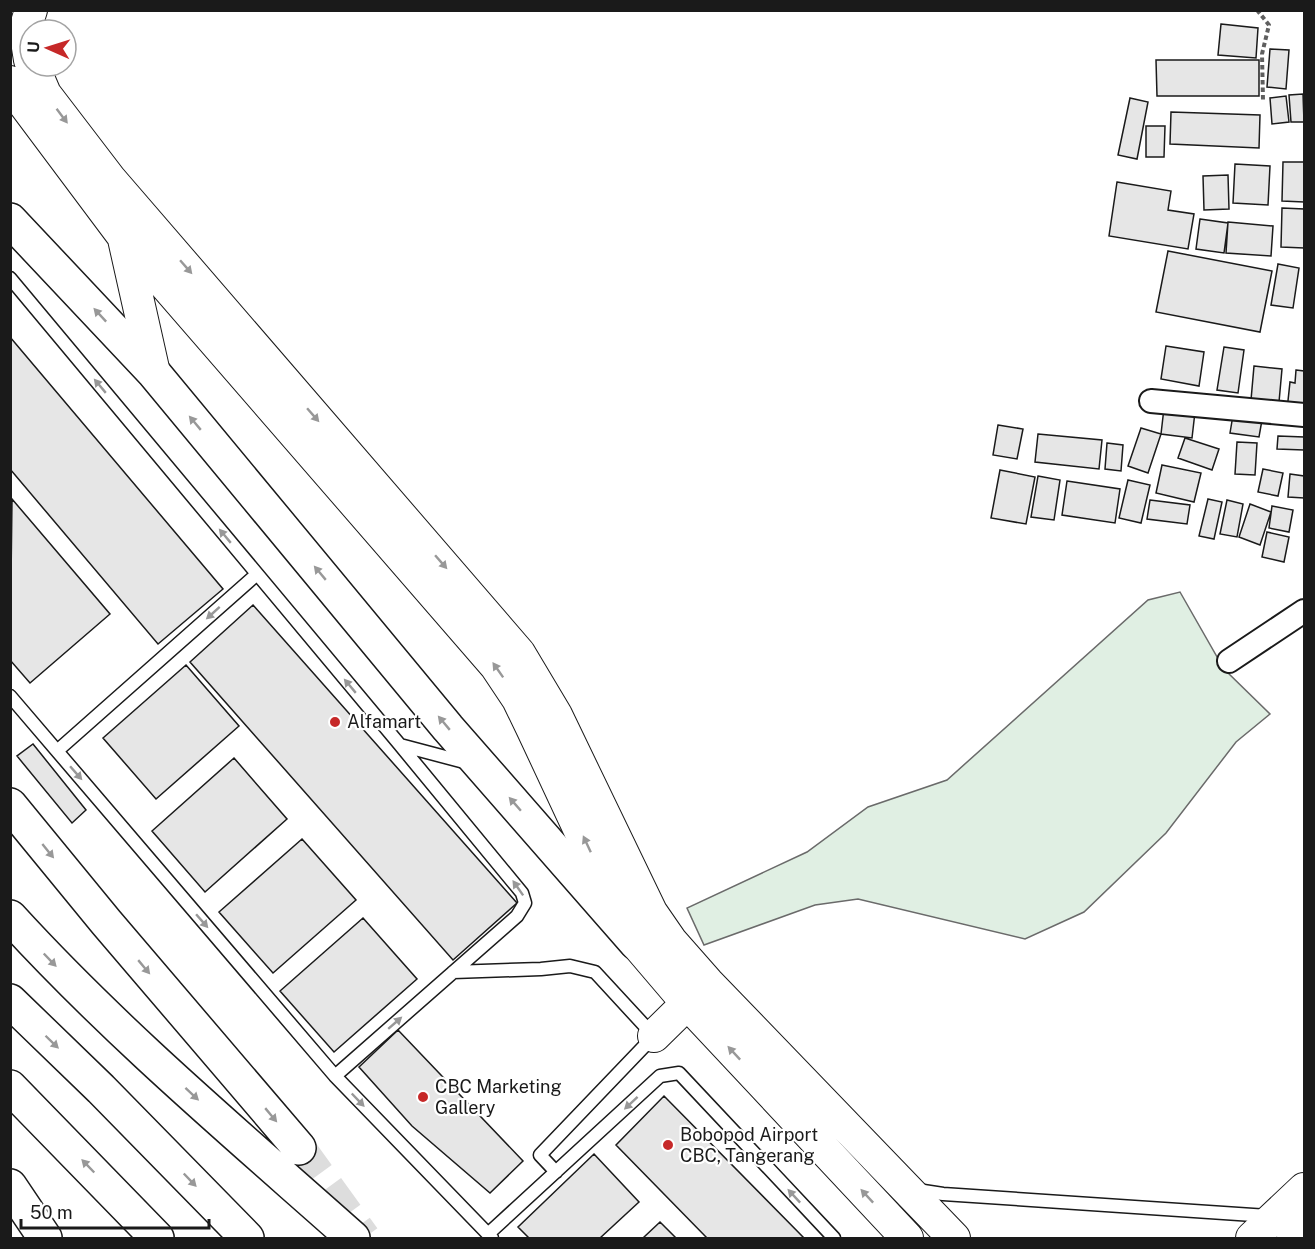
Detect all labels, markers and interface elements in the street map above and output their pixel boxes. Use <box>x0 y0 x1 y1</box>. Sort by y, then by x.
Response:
north arrow <box>18 18 78 78</box>
text: U <box>24 41 43 54</box>
one-way arrow <box>56 108 68 124</box>
one-way arrow <box>179 259 192 275</box>
one-way arrow <box>93 308 107 322</box>
one-way arrow <box>94 378 107 394</box>
one-way arrow <box>306 407 319 422</box>
one-way arrow <box>189 416 202 431</box>
one-way arrow <box>219 528 232 544</box>
one-way arrow <box>434 554 447 570</box>
one-way arrow <box>313 565 326 581</box>
one-way arrow <box>206 606 221 619</box>
one-way arrow <box>492 663 504 679</box>
one-way arrow <box>344 678 357 694</box>
place label: Alfamart <box>347 711 421 732</box>
marker: Alfamart <box>328 715 342 729</box>
one-way arrow <box>438 716 451 731</box>
one-way arrow <box>69 765 82 781</box>
one-way arrow <box>509 797 522 812</box>
one-way arrow <box>582 835 591 852</box>
one-way arrow <box>41 843 54 859</box>
one-way arrow <box>512 880 523 897</box>
one-way arrow <box>196 913 209 929</box>
one-way arrow <box>43 953 57 968</box>
one-way arrow <box>138 959 151 975</box>
one-way arrow <box>387 1017 402 1030</box>
one-way arrow <box>45 1034 59 1048</box>
one-way arrow <box>728 1046 741 1061</box>
place label: CBC Marketing Gallery <box>435 1076 562 1118</box>
one-way arrow <box>184 1087 199 1101</box>
marker: CBC Marketing Gallery <box>416 1090 430 1104</box>
one-way arrow <box>351 1092 365 1107</box>
one-way arrow <box>623 1096 638 1110</box>
one-way arrow <box>264 1107 277 1122</box>
place label: Bobopod Airport CBC, Tangerang <box>680 1124 818 1166</box>
marker: Bobopod Airport CBC, Tangerang <box>661 1138 675 1152</box>
one-way arrow <box>81 1160 95 1174</box>
one-way arrow <box>182 1173 196 1187</box>
one-way arrow <box>787 1188 801 1203</box>
one-way arrow <box>860 1188 874 1203</box>
scale bar <box>21 1192 208 1230</box>
text: 50 m <box>30 1202 73 1223</box>

